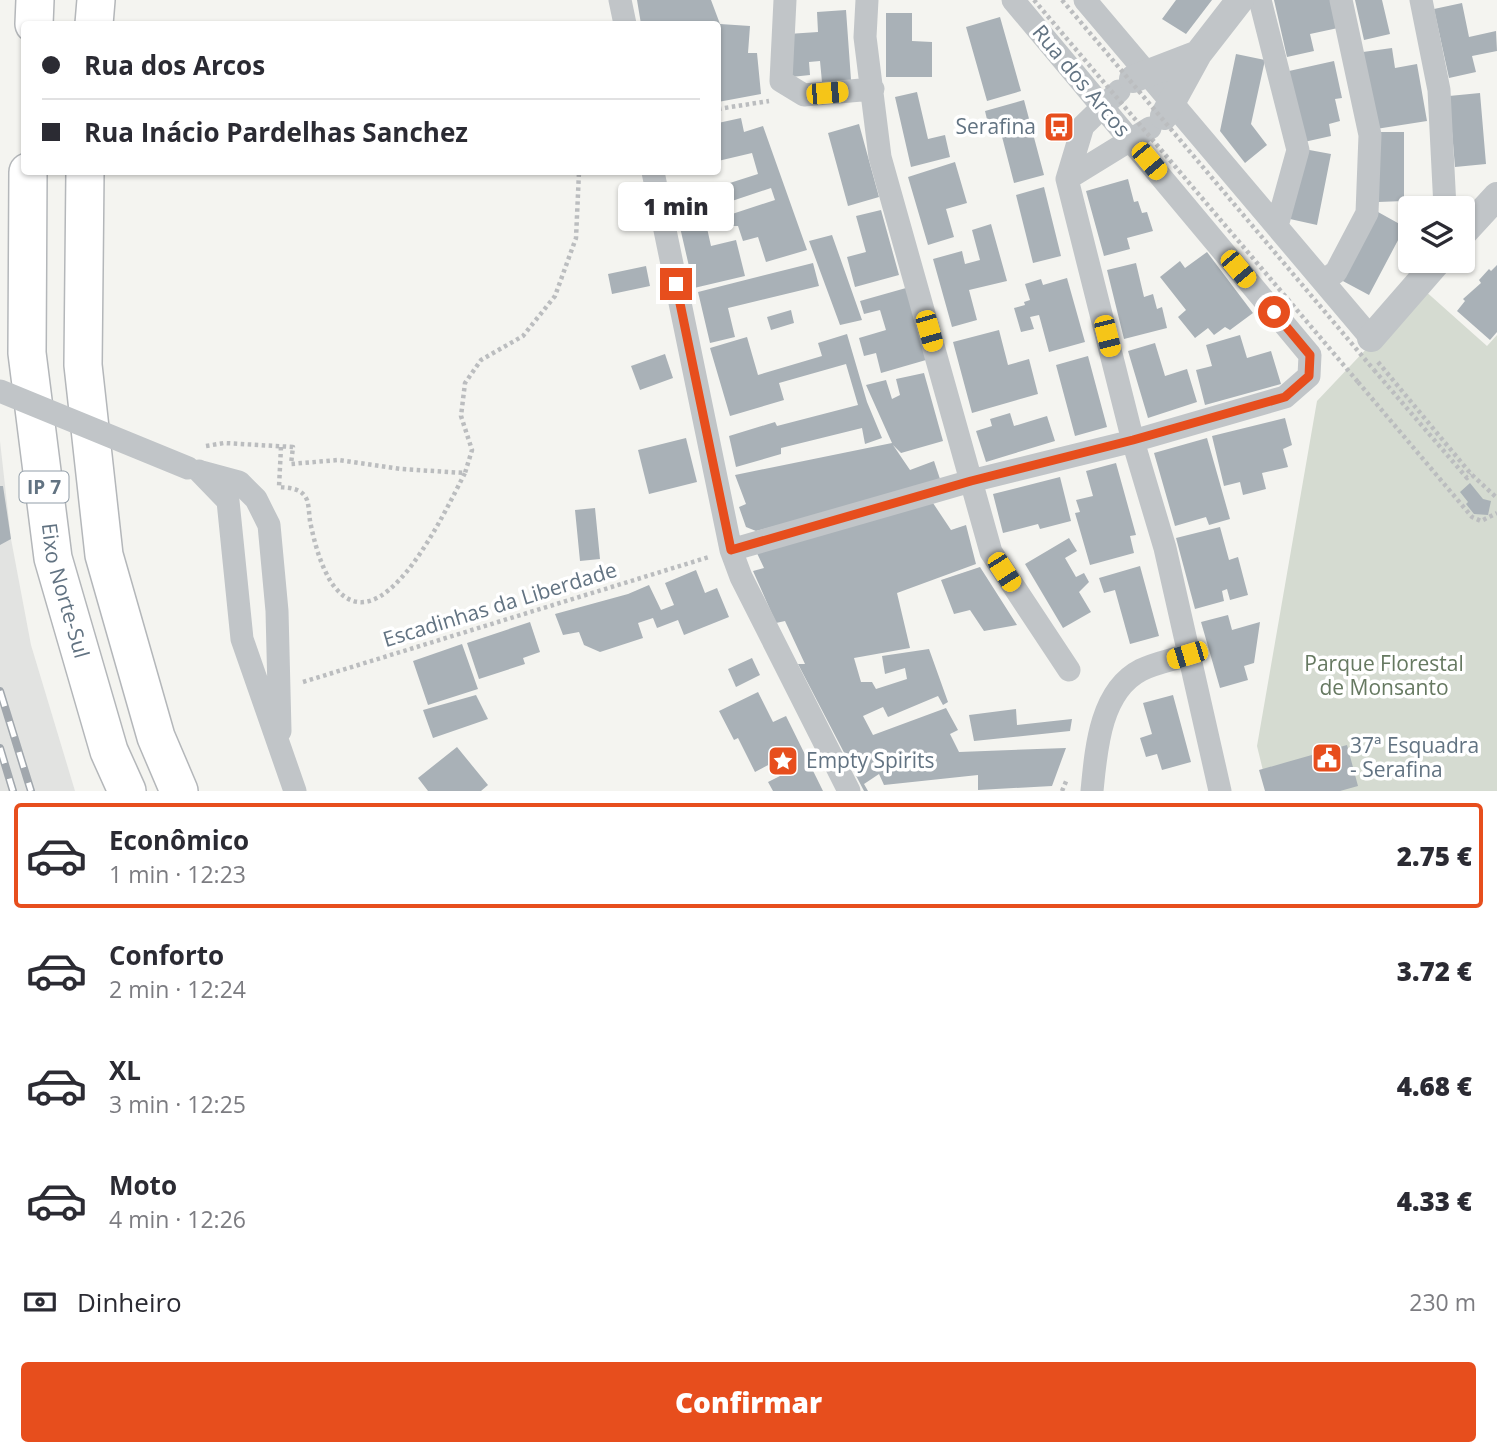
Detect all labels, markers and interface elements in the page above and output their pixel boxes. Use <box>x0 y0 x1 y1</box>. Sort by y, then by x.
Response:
street label: Rua dos Arcos <box>1027 18 1137 142</box>
text: Rua dos Arcos <box>84 47 265 83</box>
car <box>806 81 849 105</box>
bus stop icon: Serafina <box>1042 110 1076 144</box>
place label: Serafina <box>956 112 1036 140</box>
text: Rua Inácio Pardelhas Sanchez <box>84 114 468 150</box>
car <box>1128 138 1171 184</box>
callout: 1 min <box>618 182 734 232</box>
text: 1 min <box>643 190 709 222</box>
map controls <box>1398 196 1475 273</box>
button: layers <box>1398 196 1475 273</box>
car <box>1217 246 1260 292</box>
route end <box>660 268 692 300</box>
route start <box>1258 296 1290 328</box>
car <box>914 308 945 354</box>
car <box>1092 313 1123 359</box>
road number: IP 7 <box>20 472 68 502</box>
street label: Eixo Norte-Sul <box>36 521 96 661</box>
car <box>984 549 1025 595</box>
street label: Escadinhas da Liberdade <box>379 555 620 653</box>
car <box>1164 639 1211 671</box>
park label: Parque Florestal de Monsanto <box>1304 649 1464 701</box>
place label: 37ª Esquadra - Serafina <box>1350 731 1479 783</box>
public building icon: 37ª Esquadra - Serafina <box>1310 741 1344 775</box>
place icon: Empty Spirits <box>766 744 800 778</box>
place label: Empty Spirits <box>806 746 934 774</box>
text: Econômico <box>109 822 249 858</box>
icon: car <box>25 824 88 887</box>
text: 2.75 € <box>1397 838 1472 874</box>
text: 1 min · 12:23 <box>109 858 246 890</box>
text: Conforto <box>109 937 224 973</box>
icon: car <box>25 939 88 1002</box>
text: 3.72 € <box>1397 953 1472 989</box>
text: 2 min · 12:24 <box>109 973 246 1005</box>
text: XL <box>109 1052 141 1088</box>
icon: car <box>25 1054 88 1117</box>
text: 4.68 € <box>1397 1068 1472 1104</box>
text: 3 min · 12:25 <box>109 1088 246 1120</box>
text: Moto <box>109 1167 177 1203</box>
icon: car <box>25 1169 88 1232</box>
text: 4.33 € <box>1397 1183 1472 1219</box>
text: 4 min · 12:26 <box>109 1203 246 1235</box>
icon: cash <box>21 1283 59 1321</box>
text: Dinheiro <box>77 1284 182 1320</box>
text: 230 m <box>1409 1286 1476 1318</box>
button: Confirmar <box>21 1362 1476 1442</box>

